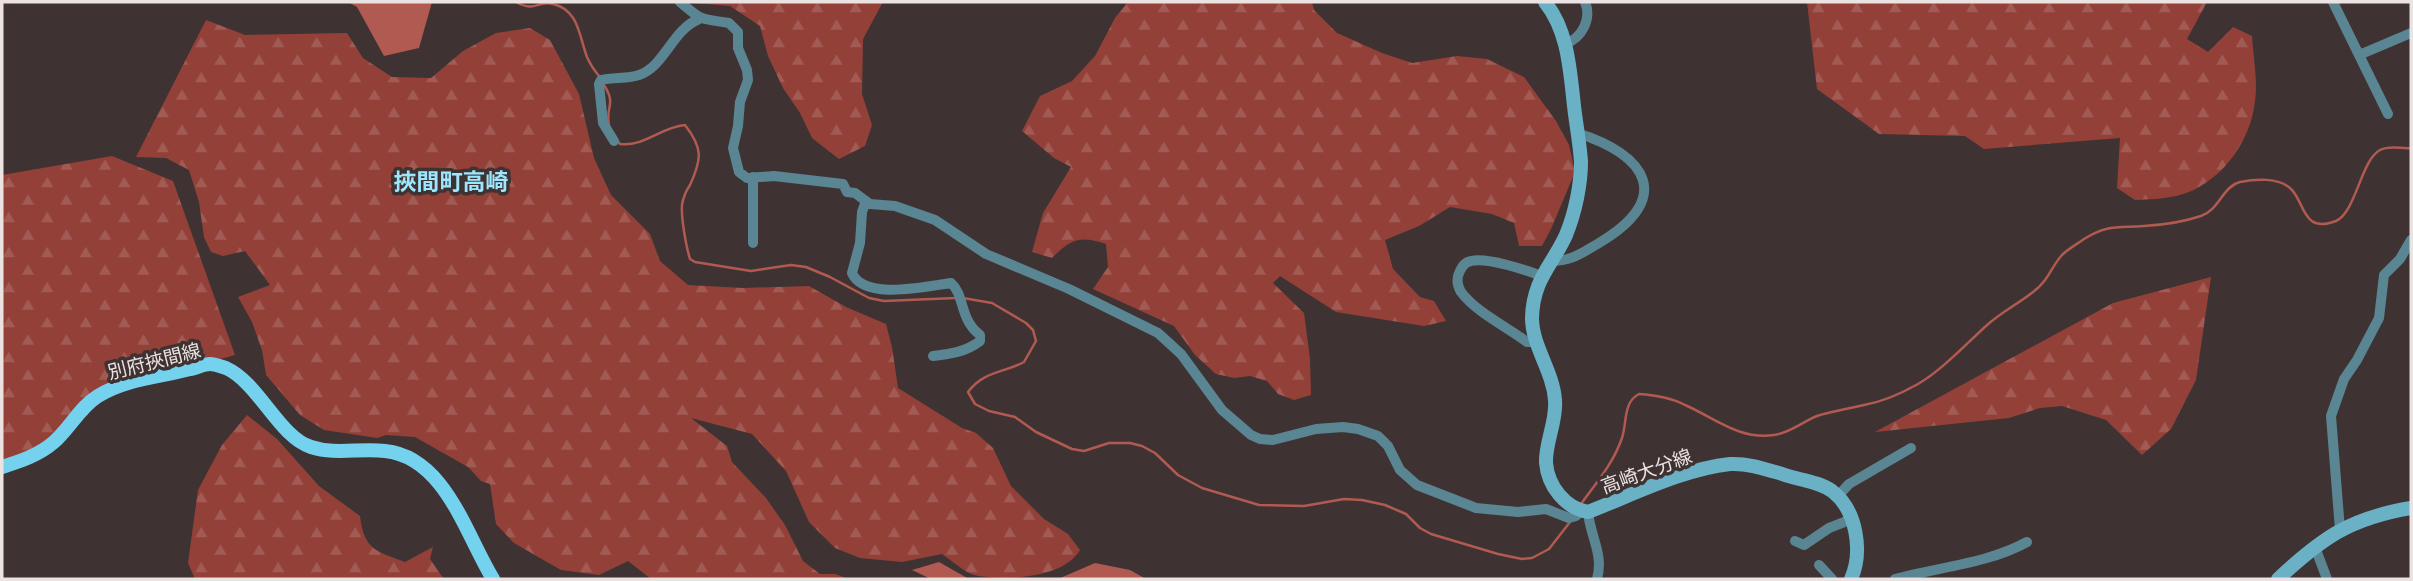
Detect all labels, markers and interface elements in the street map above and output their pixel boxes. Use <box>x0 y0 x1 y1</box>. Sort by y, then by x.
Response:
district label: 挾間町高崎 <box>394 165 509 196</box>
street label: 別府挾間線 <box>105 336 203 384</box>
street label: 高崎大分線 <box>1597 442 1695 498</box>

